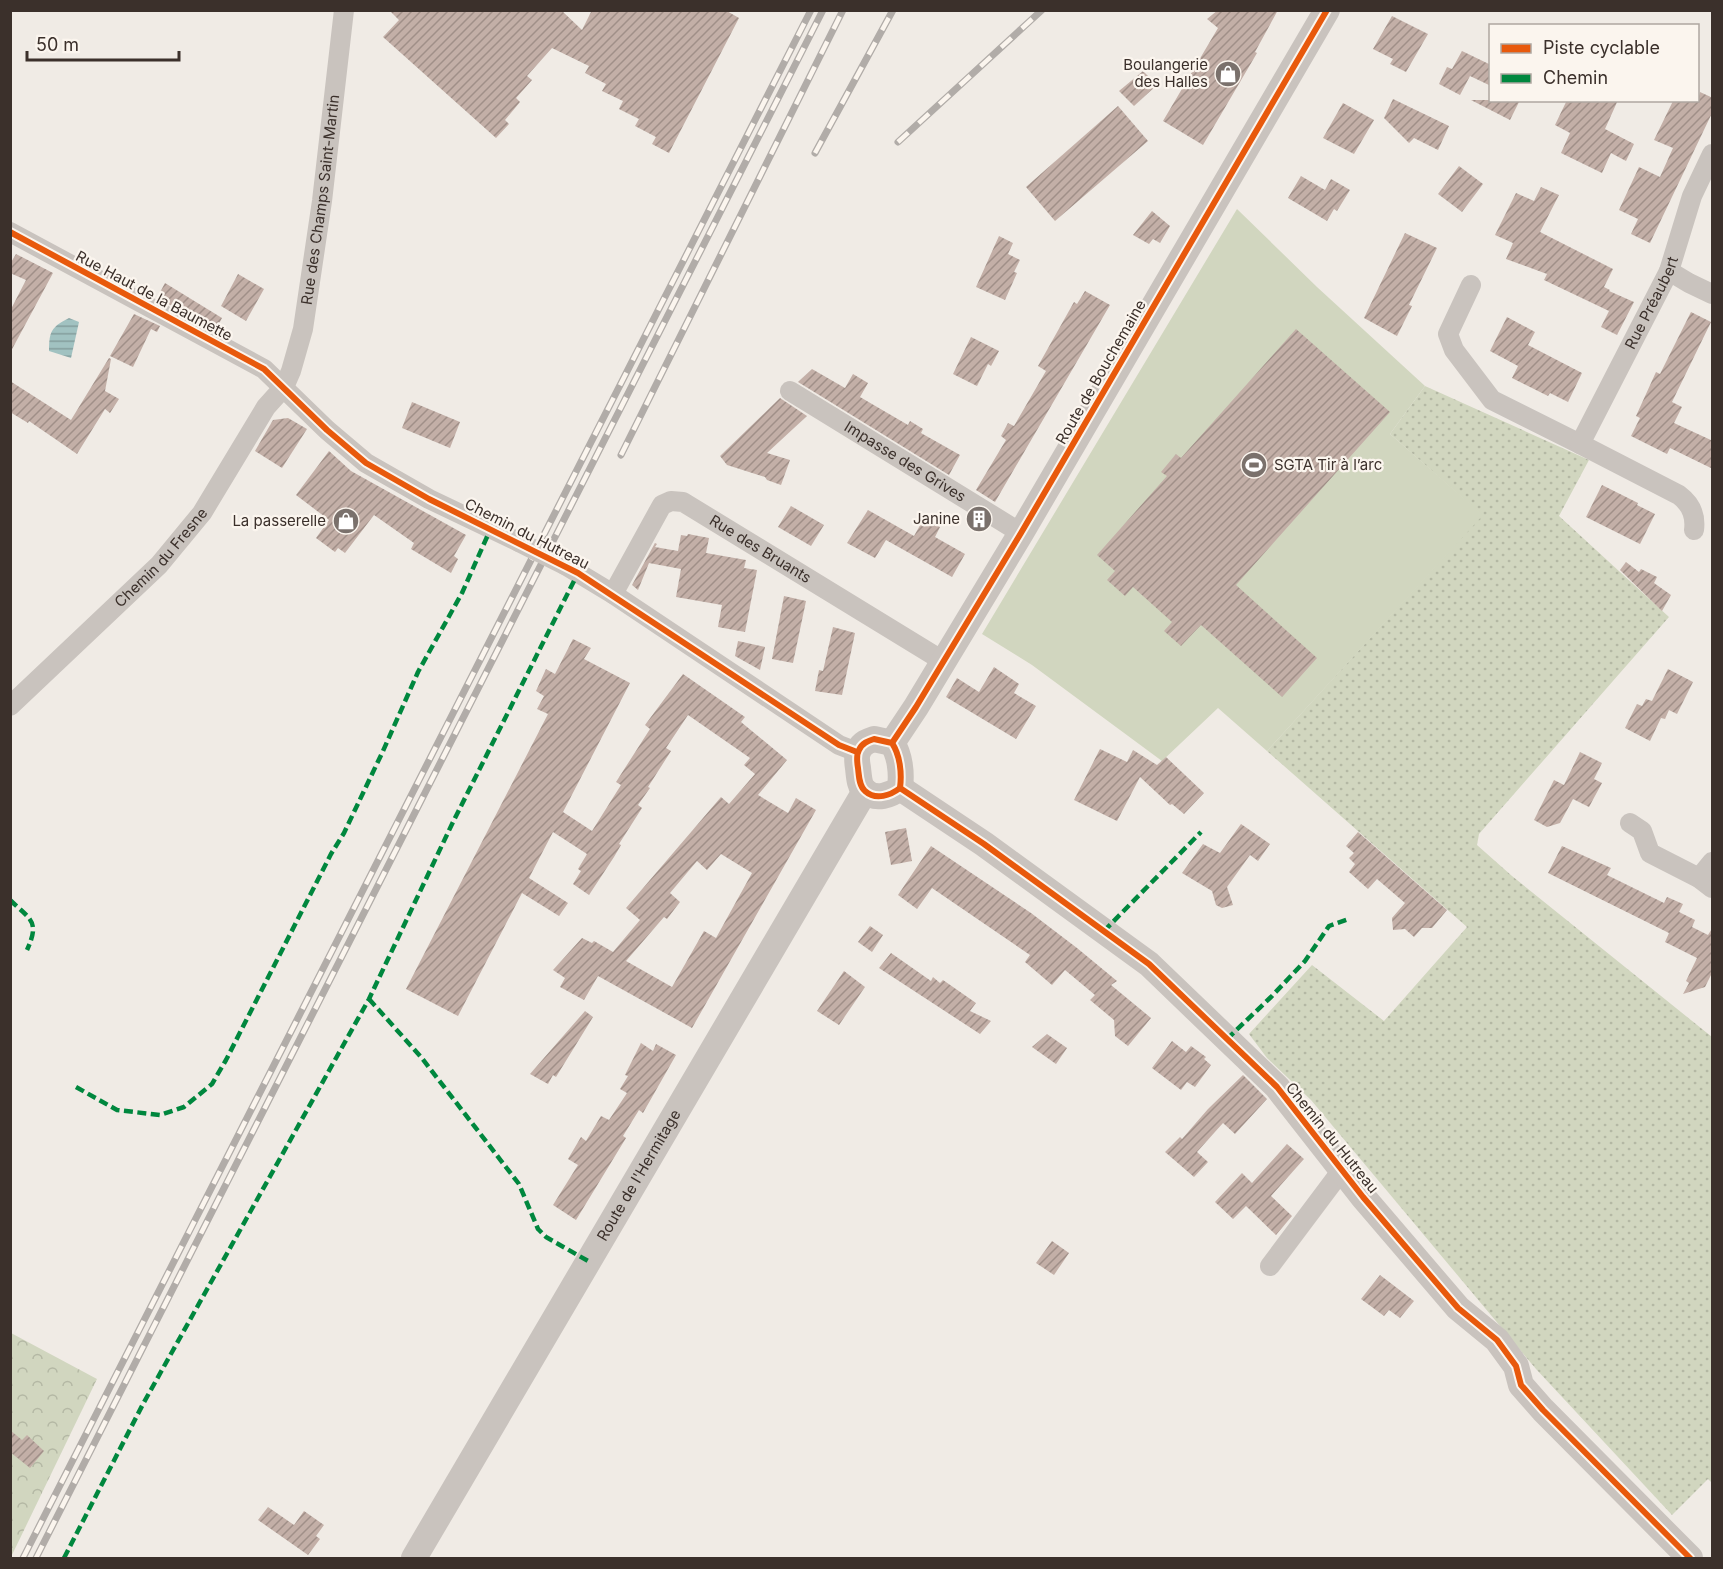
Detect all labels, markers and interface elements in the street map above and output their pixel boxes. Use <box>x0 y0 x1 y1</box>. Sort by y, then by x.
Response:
scale bar <box>27 24 178 62</box>
legend <box>1489 24 1699 102</box>
text: 50 m <box>36 34 79 55</box>
text: Piste cyclable <box>1543 37 1660 58</box>
place label: Boulangerie des Halles <box>1123 55 1208 91</box>
shop icon: Boulangerie des Halles <box>1213 59 1243 89</box>
text: Chemin <box>1543 67 1608 88</box>
street label: Rue des Champs Saint-Martin <box>297 94 343 306</box>
street label: Rue Haut de la Baumette <box>73 246 236 345</box>
street label: Rue Préaubert <box>1620 254 1682 352</box>
street label: Route de Bouchemaine <box>1051 296 1150 447</box>
street label: Impasse des Grives <box>841 417 970 506</box>
sports icon: SGTA Tir à l’arc <box>1239 450 1269 480</box>
place label: SGTA Tir à l’arc <box>1274 455 1382 474</box>
street label: Chemin du Hutreau <box>462 494 593 573</box>
street label: Chemin du Fresne <box>110 504 211 611</box>
building icon: Janine <box>964 504 994 534</box>
shop icon: La passerelle <box>331 506 361 536</box>
place label: Janine <box>913 509 960 528</box>
street label: Rue des Bruants <box>706 510 815 587</box>
place label: La passerelle <box>232 511 326 530</box>
street label: Chemin du Hutreau <box>1282 1078 1383 1197</box>
street label: Route de l'Hermitage <box>593 1106 685 1244</box>

